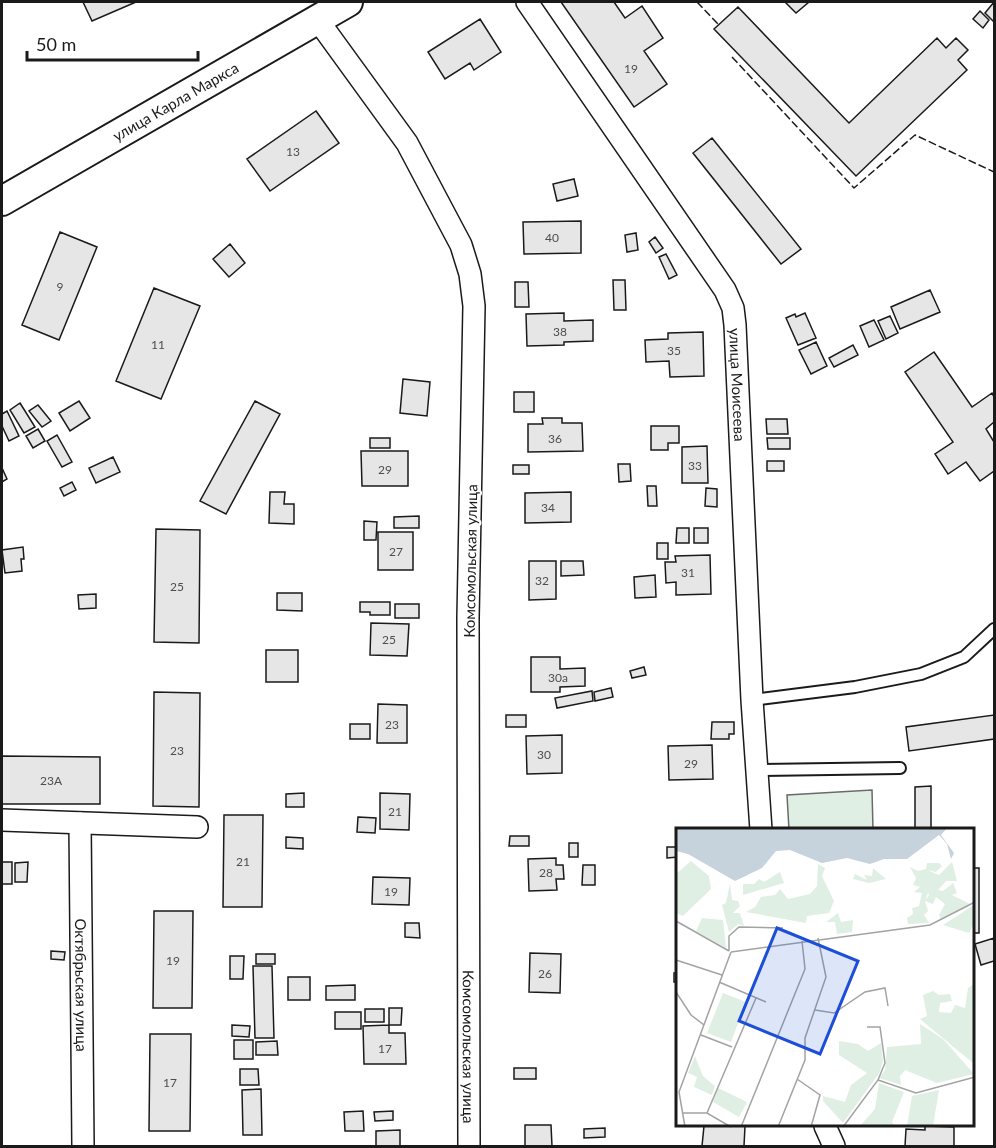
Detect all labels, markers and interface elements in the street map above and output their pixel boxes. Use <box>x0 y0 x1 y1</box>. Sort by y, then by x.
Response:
scale bar <box>27 24 198 62</box>
text: 50 m <box>36 33 76 55</box>
street label: улица Карла Маркса <box>109 58 242 145</box>
house number: 19 <box>624 61 638 76</box>
house number: 13 <box>286 144 300 159</box>
house number: 40 <box>545 230 559 245</box>
house number: 9 <box>57 279 64 294</box>
house number: 38 <box>553 324 567 339</box>
street label: улица Моисеева <box>726 328 749 442</box>
house number: 11 <box>151 337 165 352</box>
house number: 35 <box>667 343 681 358</box>
house number: 36 <box>548 431 562 446</box>
house number: 33 <box>688 458 702 473</box>
house number: 29 <box>378 462 392 477</box>
street label: Комсомольская улица <box>460 484 480 638</box>
house number: 34 <box>541 500 555 515</box>
house number: 27 <box>389 544 403 559</box>
house number: 31 <box>681 565 695 580</box>
house number: 32 <box>535 573 549 588</box>
house number: 25 <box>170 579 184 594</box>
house number: 25 <box>382 632 396 647</box>
house number: 30а <box>548 670 568 685</box>
house number: 23 <box>385 717 399 732</box>
house number: 23 <box>170 743 184 758</box>
house number: 30 <box>537 747 551 762</box>
house number: 29 <box>684 756 698 771</box>
house number: 23А <box>40 773 63 788</box>
house number: 21 <box>388 804 402 819</box>
inset map <box>676 828 975 1127</box>
house number: 21 <box>236 854 250 869</box>
house number: 28 <box>539 865 553 880</box>
house number: 19 <box>384 884 398 899</box>
street label: Октябрьская улица <box>72 918 91 1052</box>
house number: 19 <box>166 953 180 968</box>
house number: 26 <box>538 966 552 981</box>
street label: Комсомольская улица <box>460 970 478 1124</box>
house number: 17 <box>378 1041 392 1056</box>
house number: 17 <box>163 1075 177 1090</box>

